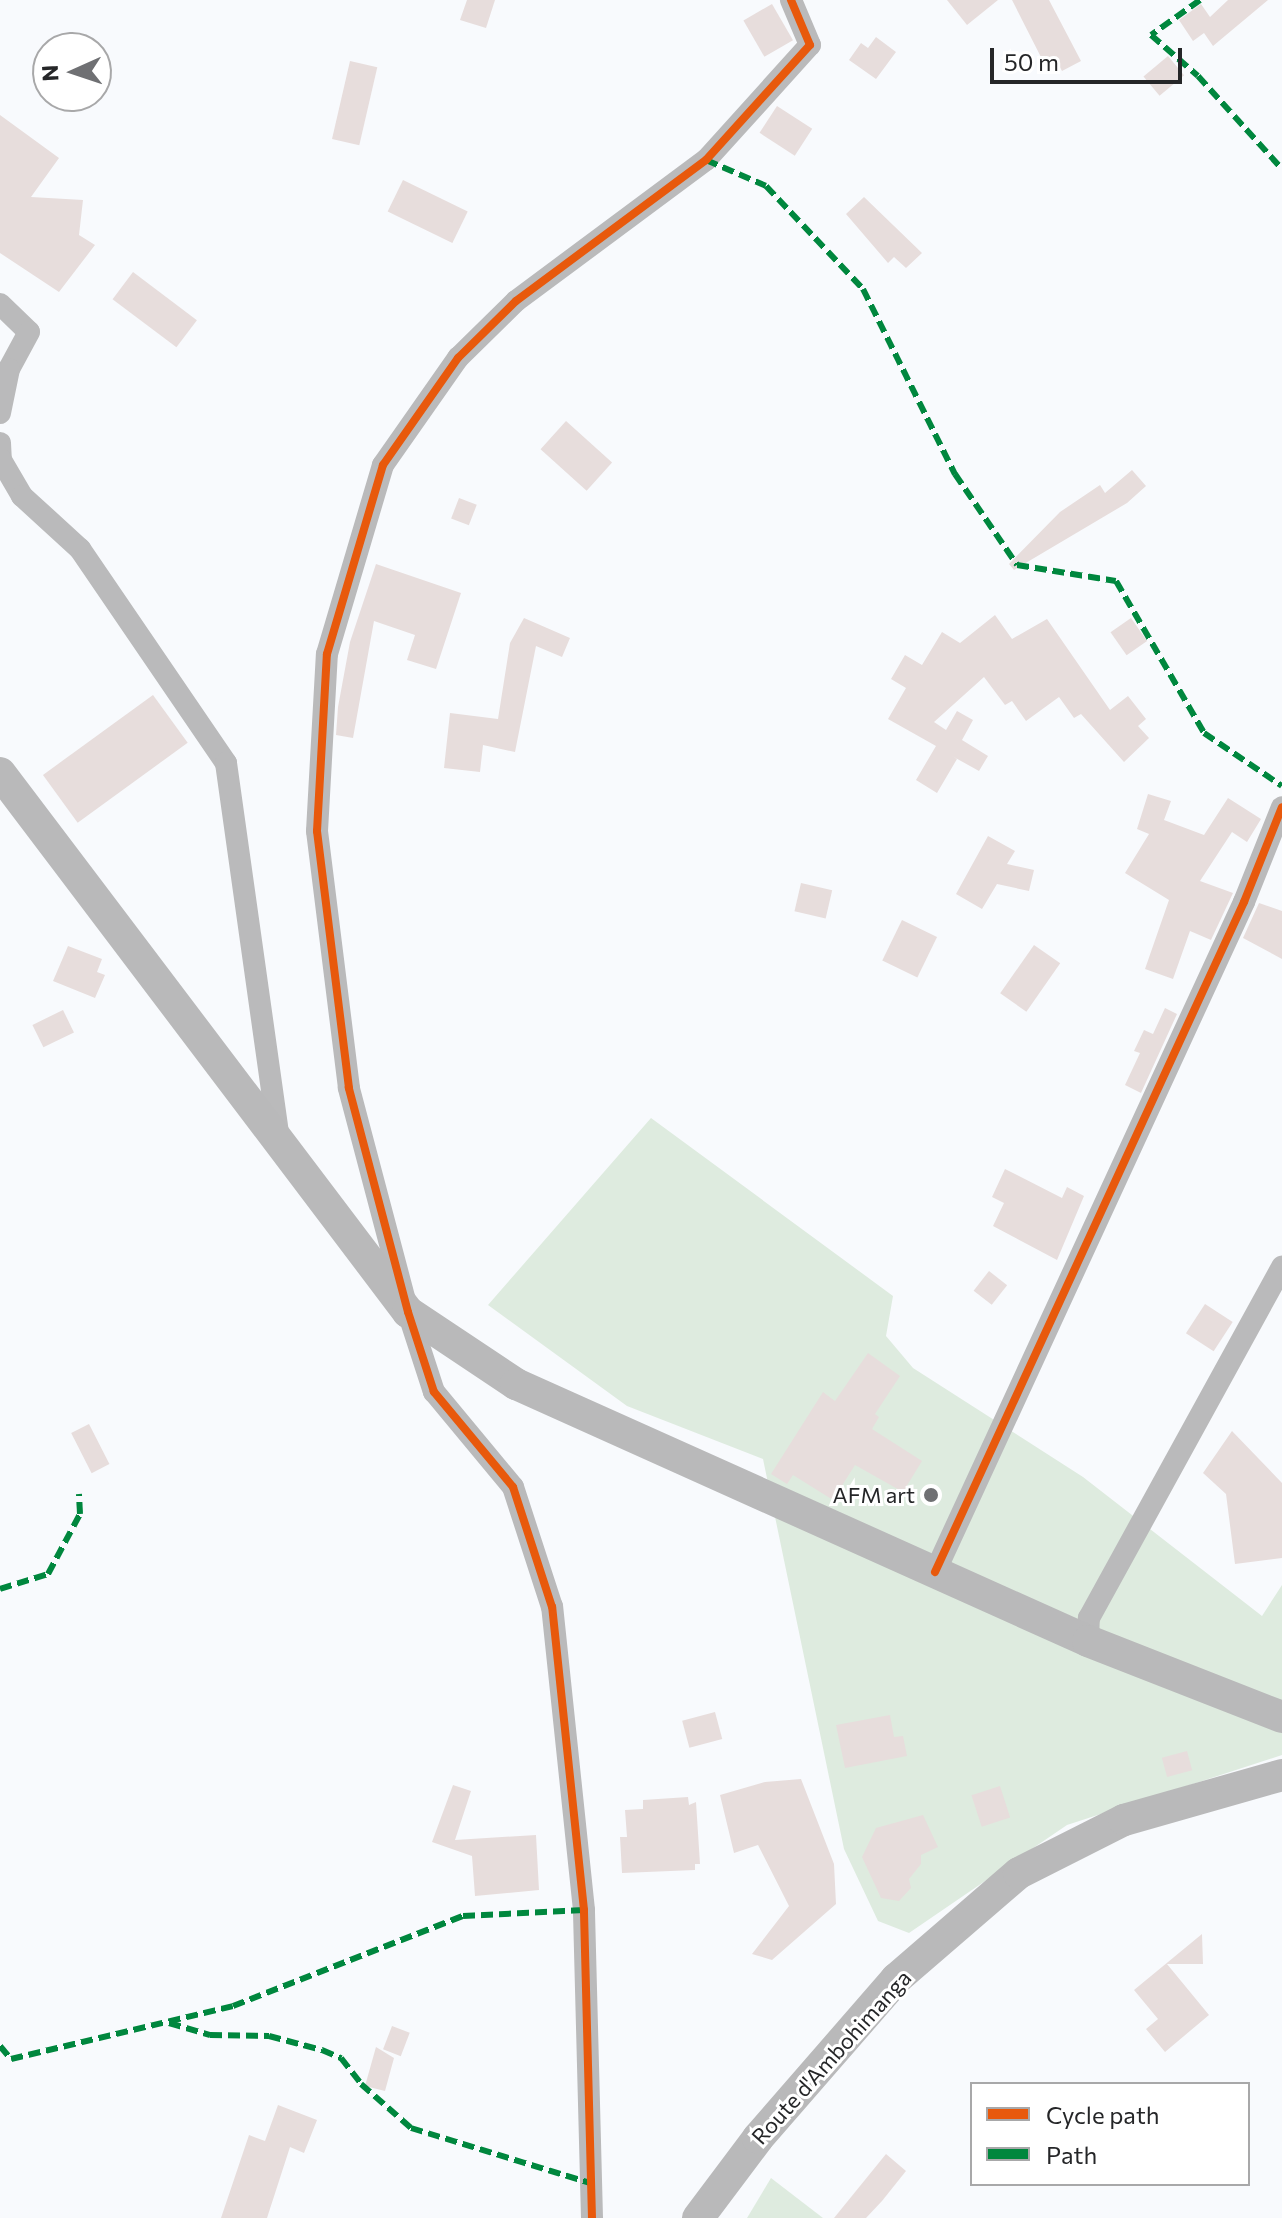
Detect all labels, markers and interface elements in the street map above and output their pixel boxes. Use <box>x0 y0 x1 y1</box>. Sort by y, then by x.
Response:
north arrow <box>32 32 112 112</box>
scale bar <box>994 32 1186 82</box>
text: 50 m <box>1004 47 1059 76</box>
text: N <box>36 64 63 82</box>
place label: AFM art <box>833 1482 915 1508</box>
marker: AFM art <box>922 1486 940 1504</box>
street label: Route d'Ambohimanga <box>746 1964 916 2150</box>
legend <box>970 2082 1250 2186</box>
text: Cycle path <box>1046 2100 1160 2129</box>
text: Path <box>1046 2140 1097 2169</box>

